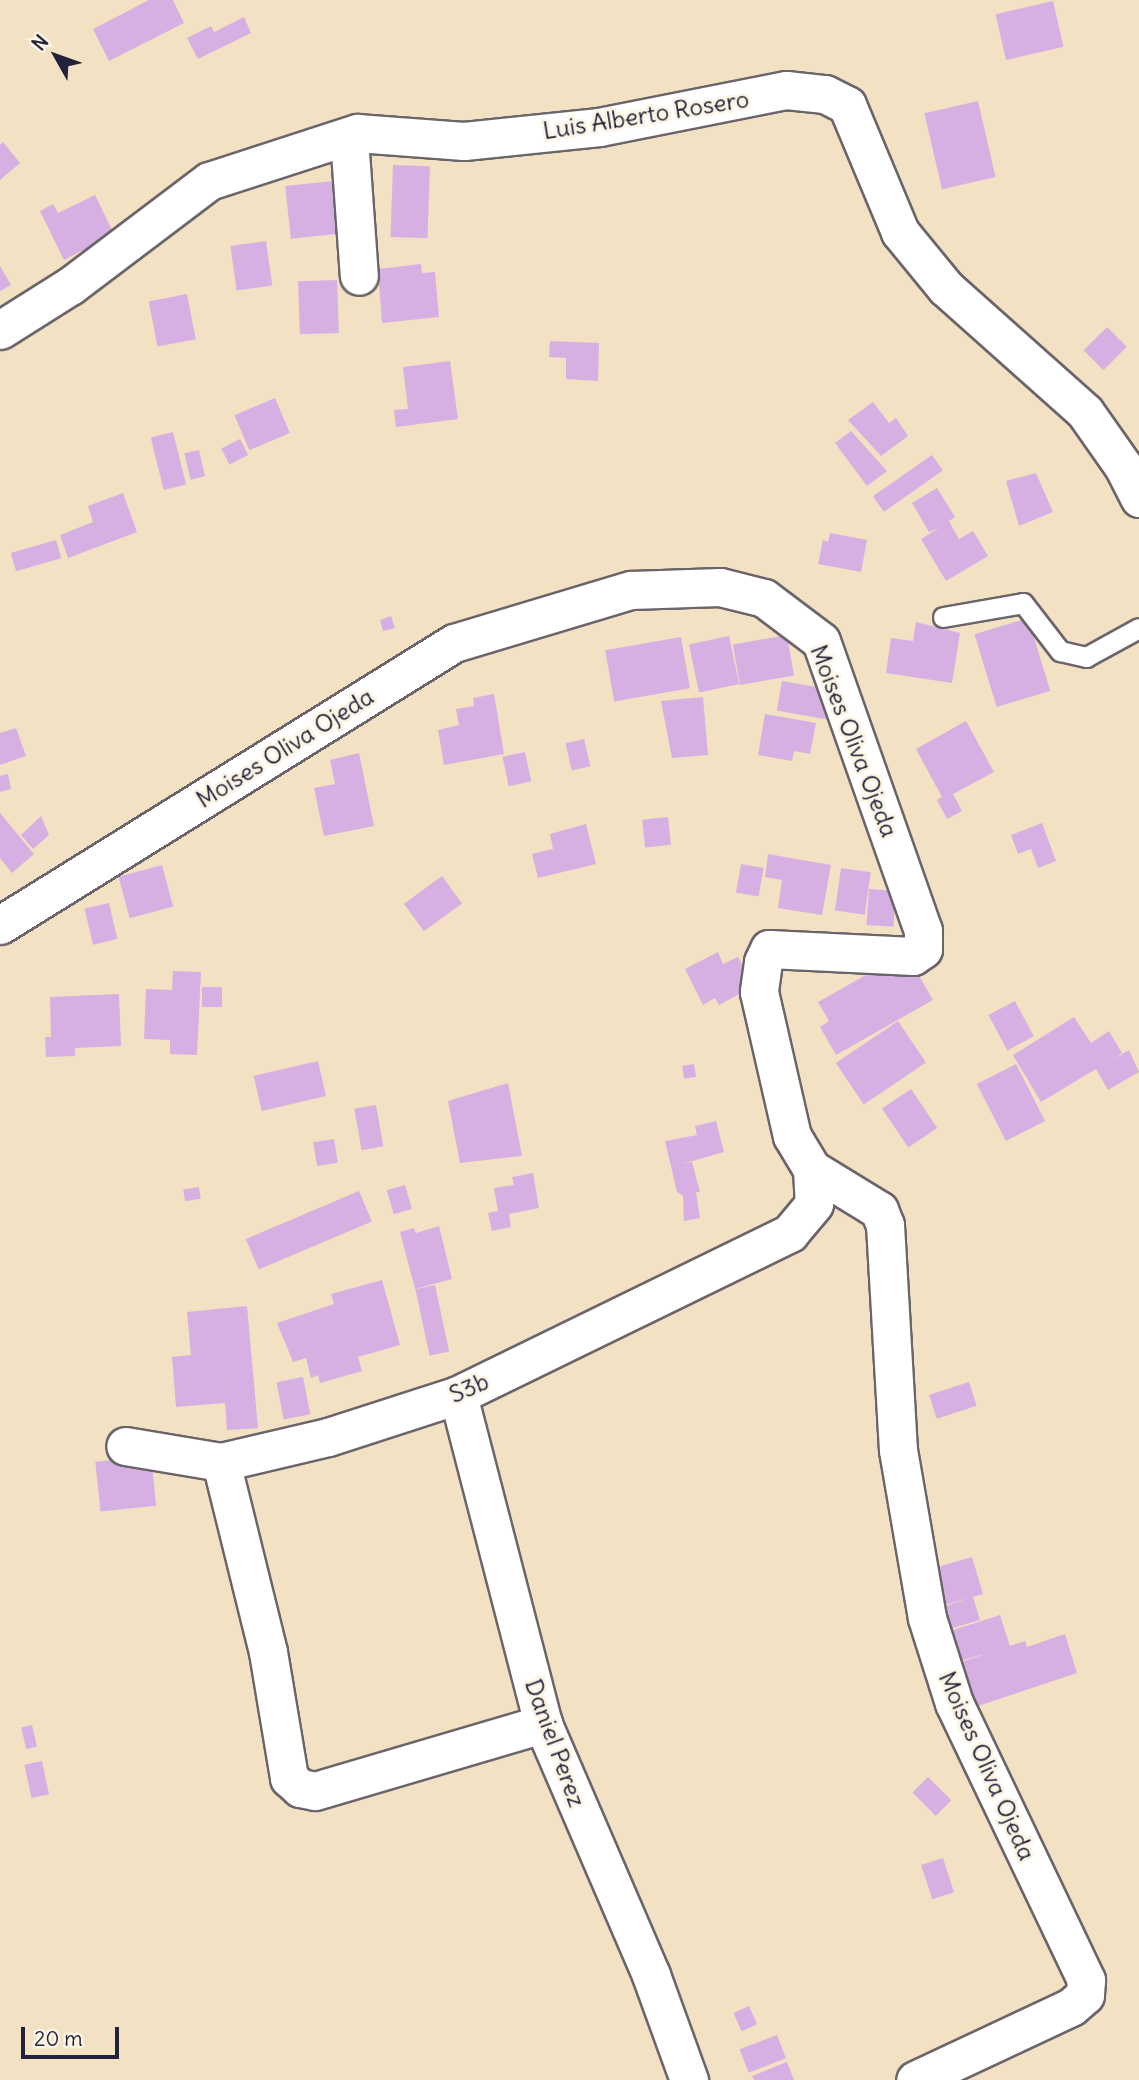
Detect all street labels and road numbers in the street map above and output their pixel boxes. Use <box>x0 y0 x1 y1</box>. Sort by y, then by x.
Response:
street label: Luis Alberto Rosero <box>541 84 751 146</box>
street label: Moises Oliva Ojeda <box>804 641 904 841</box>
street label: Moises Oliva Ojeda <box>191 682 379 814</box>
street label: S3b <box>445 1367 493 1409</box>
street label: Moises Oliva Ojeda <box>932 1667 1042 1865</box>
street label: Daniel Perez <box>519 1675 591 1811</box>

